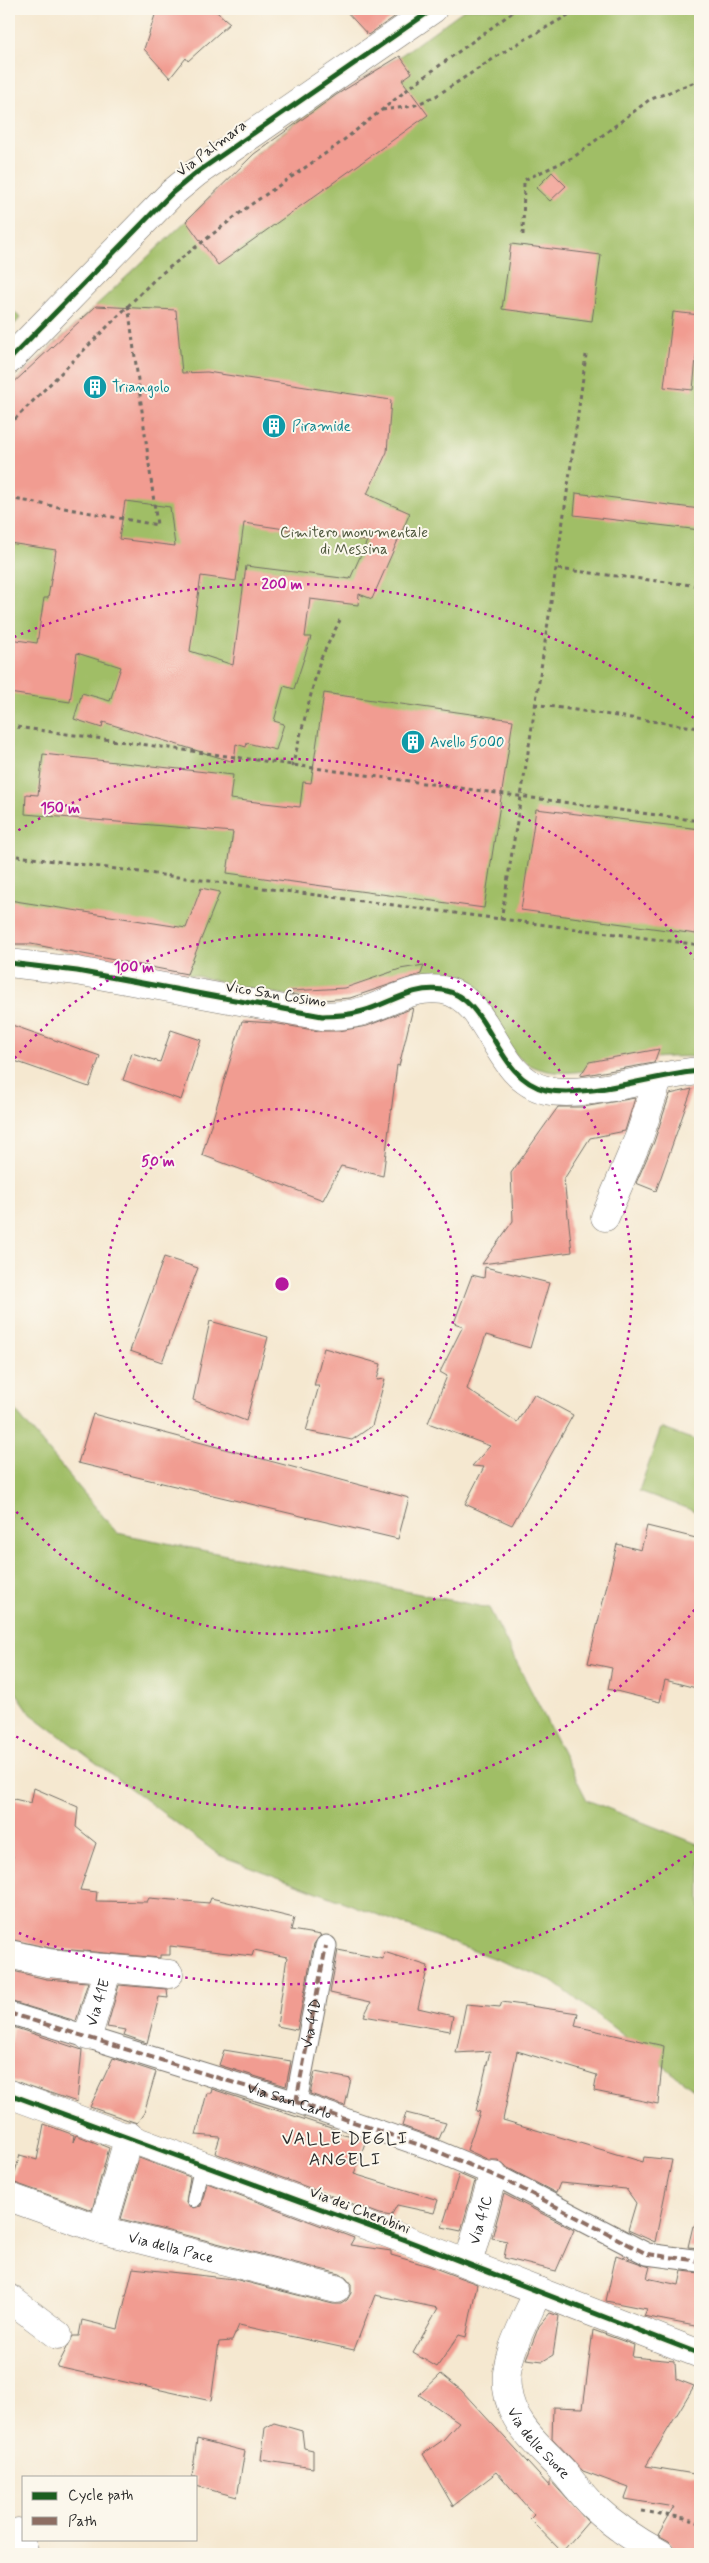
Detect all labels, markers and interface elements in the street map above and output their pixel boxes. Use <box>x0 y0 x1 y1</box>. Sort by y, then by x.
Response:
street label: Via Palmara <box>172 116 251 182</box>
building icon: Triangolo <box>82 374 108 400</box>
place label: Triangolo <box>112 378 170 398</box>
building icon: Piramide <box>261 413 287 439</box>
place label: Piramide <box>292 417 351 437</box>
park label: Cimitero monumentale di Messina <box>280 523 428 560</box>
text: 200 m <box>262 575 303 595</box>
building icon: Avello 5000 <box>400 729 426 755</box>
place label: Avello 5000 <box>430 733 504 753</box>
text: 150 m <box>40 799 80 819</box>
text: 100 m <box>114 958 154 978</box>
street label: Vico San Cosimo <box>224 977 328 1013</box>
text: 50 m <box>141 1152 175 1172</box>
centre of rings <box>273 1275 291 1293</box>
street label: Via 41E <box>82 1976 115 2029</box>
street label: Via 41D <box>298 1997 327 2050</box>
street label: Via San Carlo <box>245 2078 334 2125</box>
district label: VALLE DEGLI ANGELI <box>282 2127 408 2172</box>
street label: Via dei Cherubini <box>306 2183 413 2239</box>
street label: Via 41C <box>465 2193 498 2247</box>
street label: Via della Pace <box>126 2228 216 2269</box>
street label: Via delle Suore <box>502 2404 574 2484</box>
legend <box>22 2476 198 2540</box>
text: Cycle path <box>68 2486 133 2506</box>
text: Path <box>68 2512 97 2532</box>

